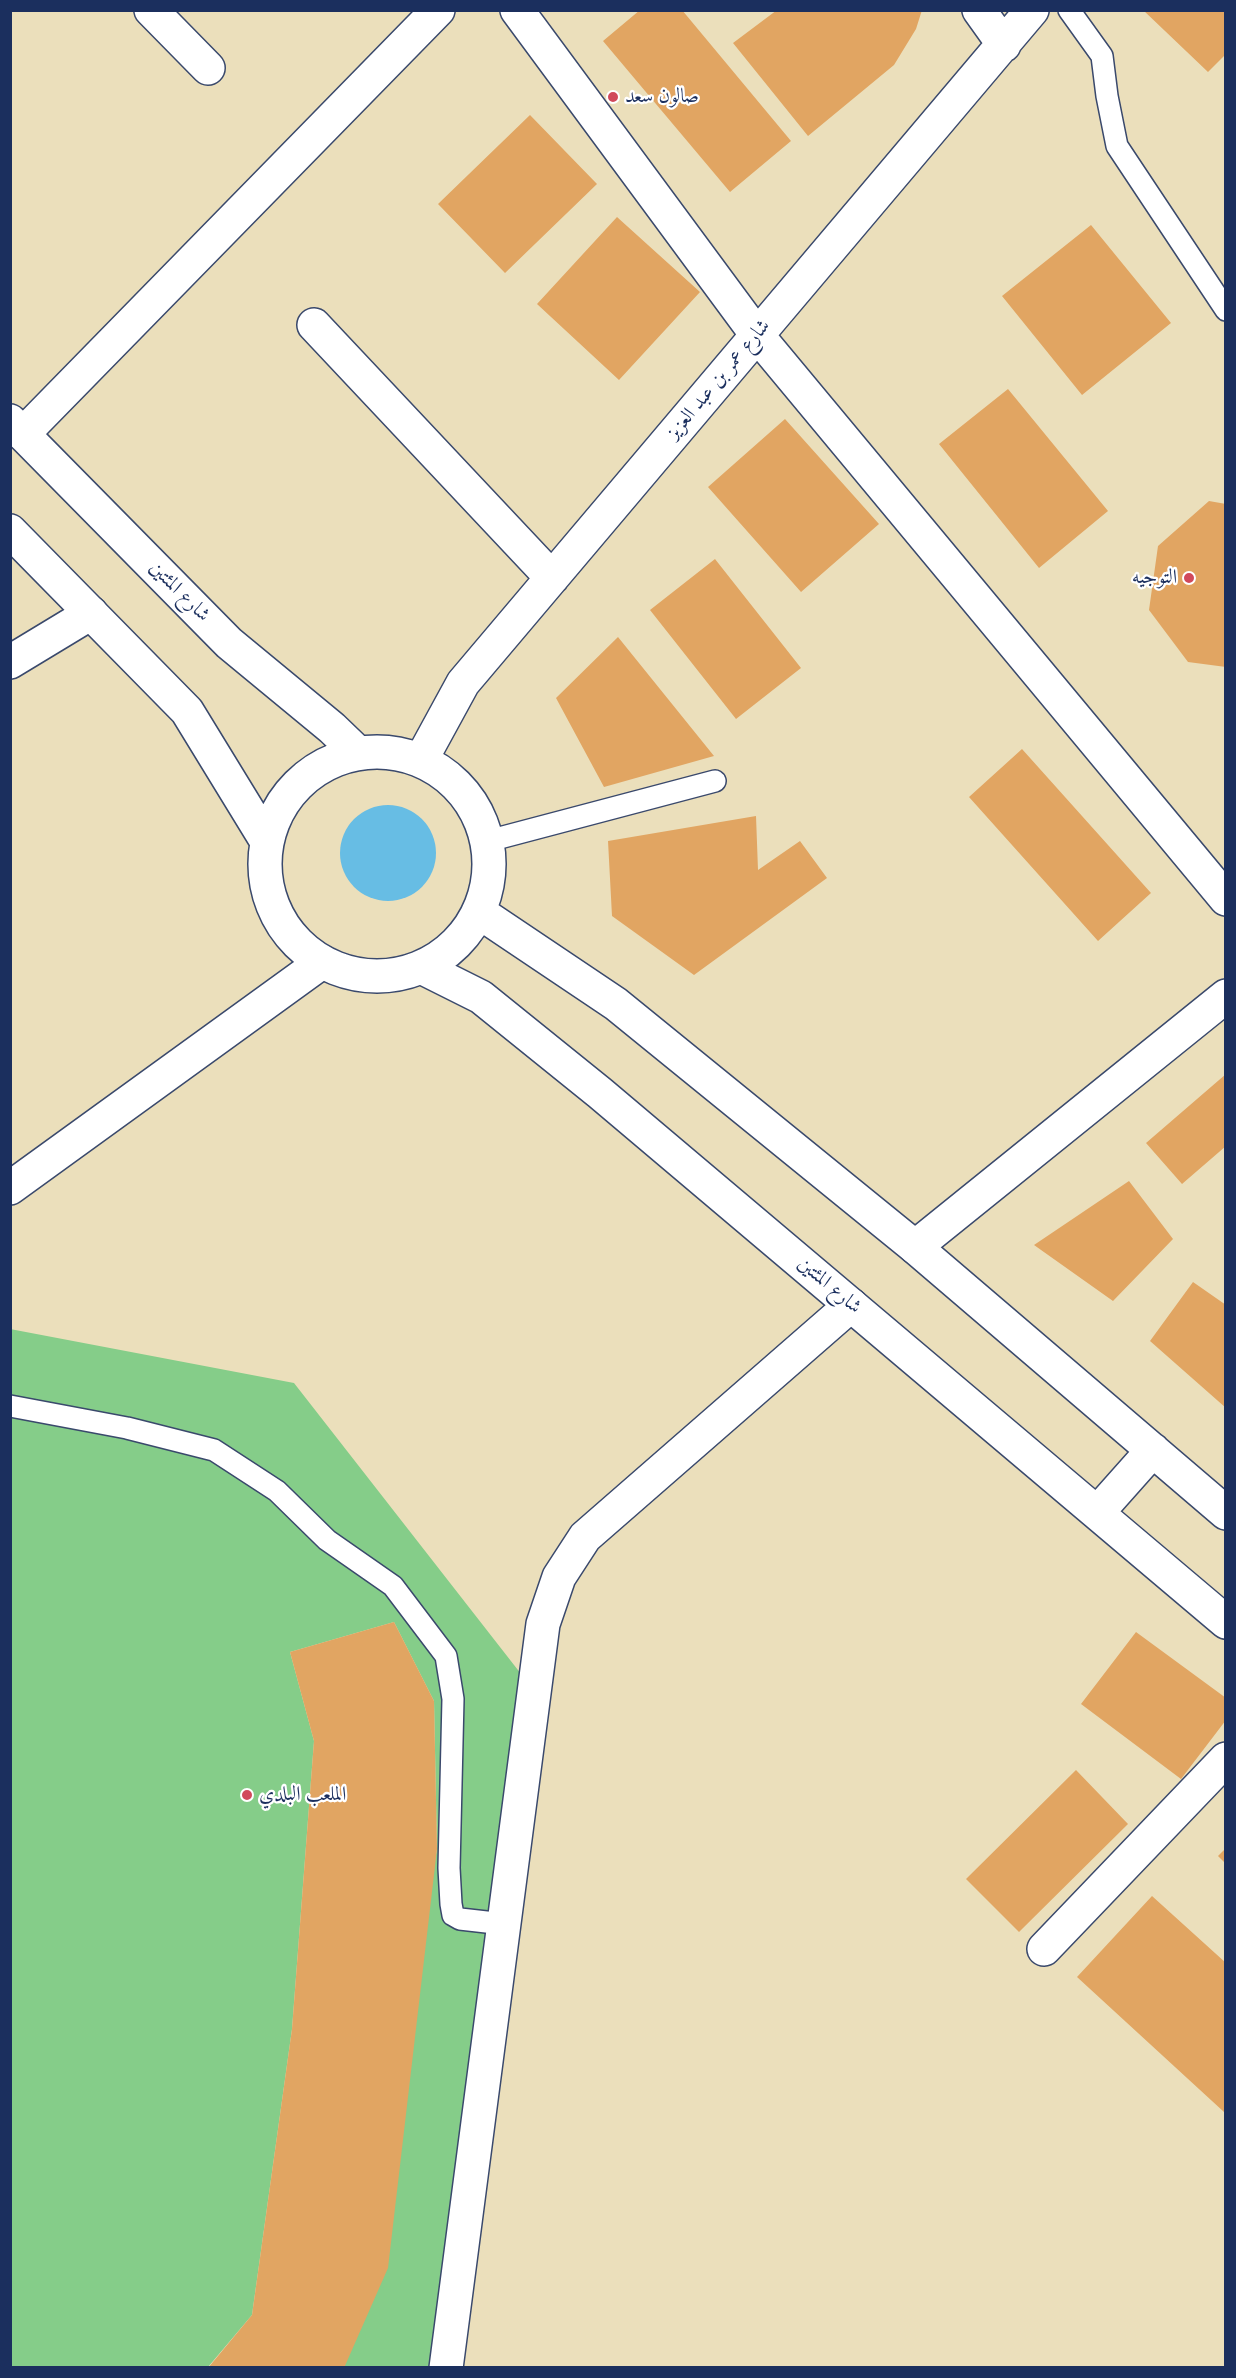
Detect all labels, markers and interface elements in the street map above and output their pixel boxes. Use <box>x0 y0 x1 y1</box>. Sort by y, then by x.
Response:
place label: صالون سعد <box>625 85 699 109</box>
marker: صالون سعد <box>606 90 620 104</box>
street label: شارع عمر بن عبد العزيز <box>662 315 776 445</box>
street label: شارع المئتين <box>143 556 215 628</box>
place label: التوجيه <box>1132 566 1177 590</box>
marker: التوجيه <box>1182 571 1196 585</box>
street label: شارع المئتين <box>792 1252 866 1320</box>
place label: الملعب البلدي <box>259 1783 346 1807</box>
marker: الملعب البلدي <box>240 1788 254 1802</box>

